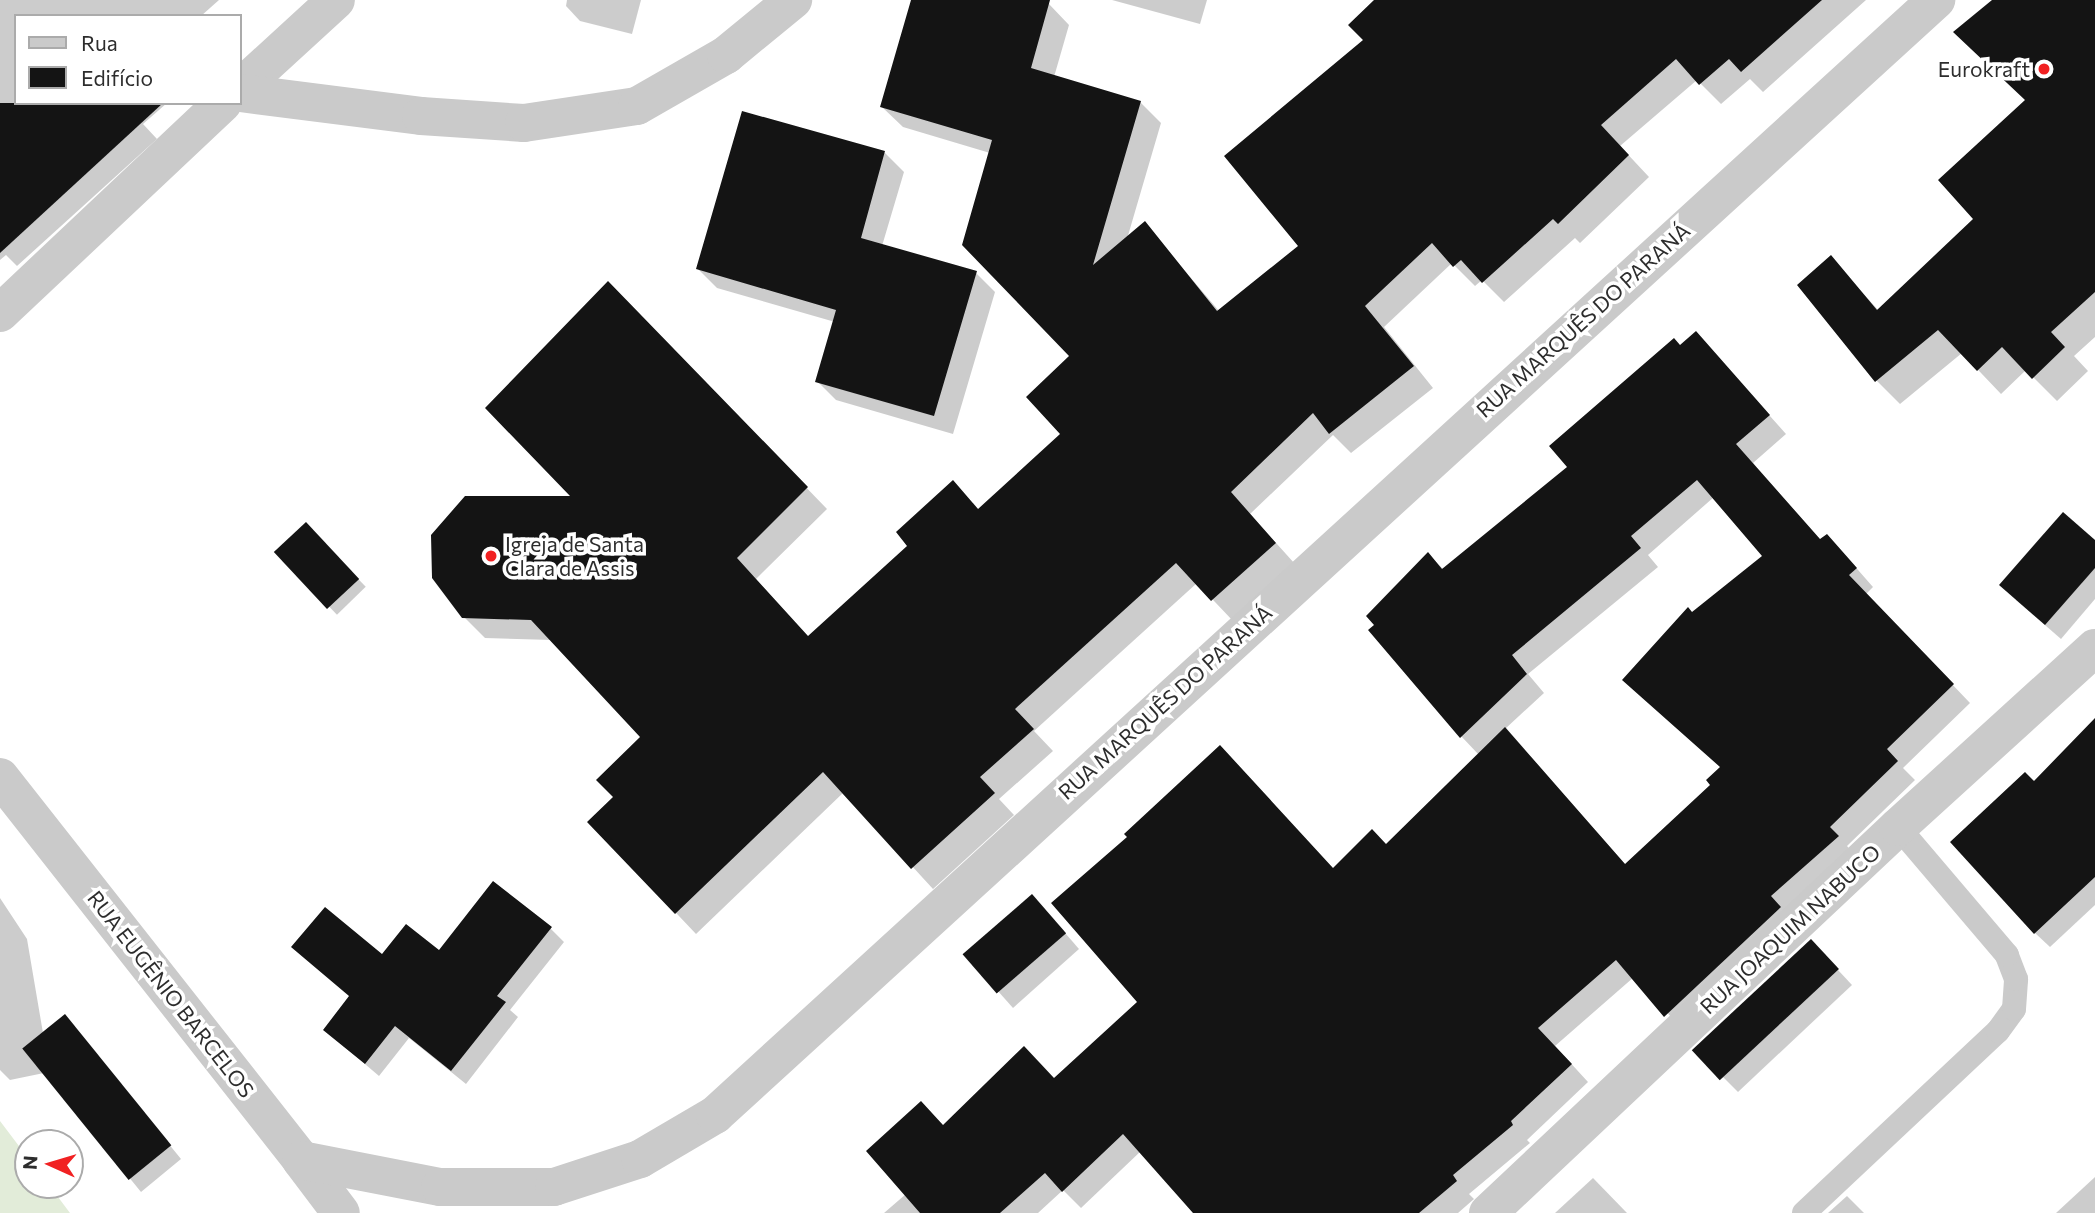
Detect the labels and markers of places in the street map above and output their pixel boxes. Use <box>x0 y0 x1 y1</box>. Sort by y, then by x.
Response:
place label: Eurokraft <box>1938 56 2030 82</box>
marker: Eurokraft <box>2036 61 2052 77</box>
place label: Igreja de Santa Clara de Assis <box>505 531 644 581</box>
marker: Igreja de Santa Clara de Assis <box>483 548 499 564</box>

